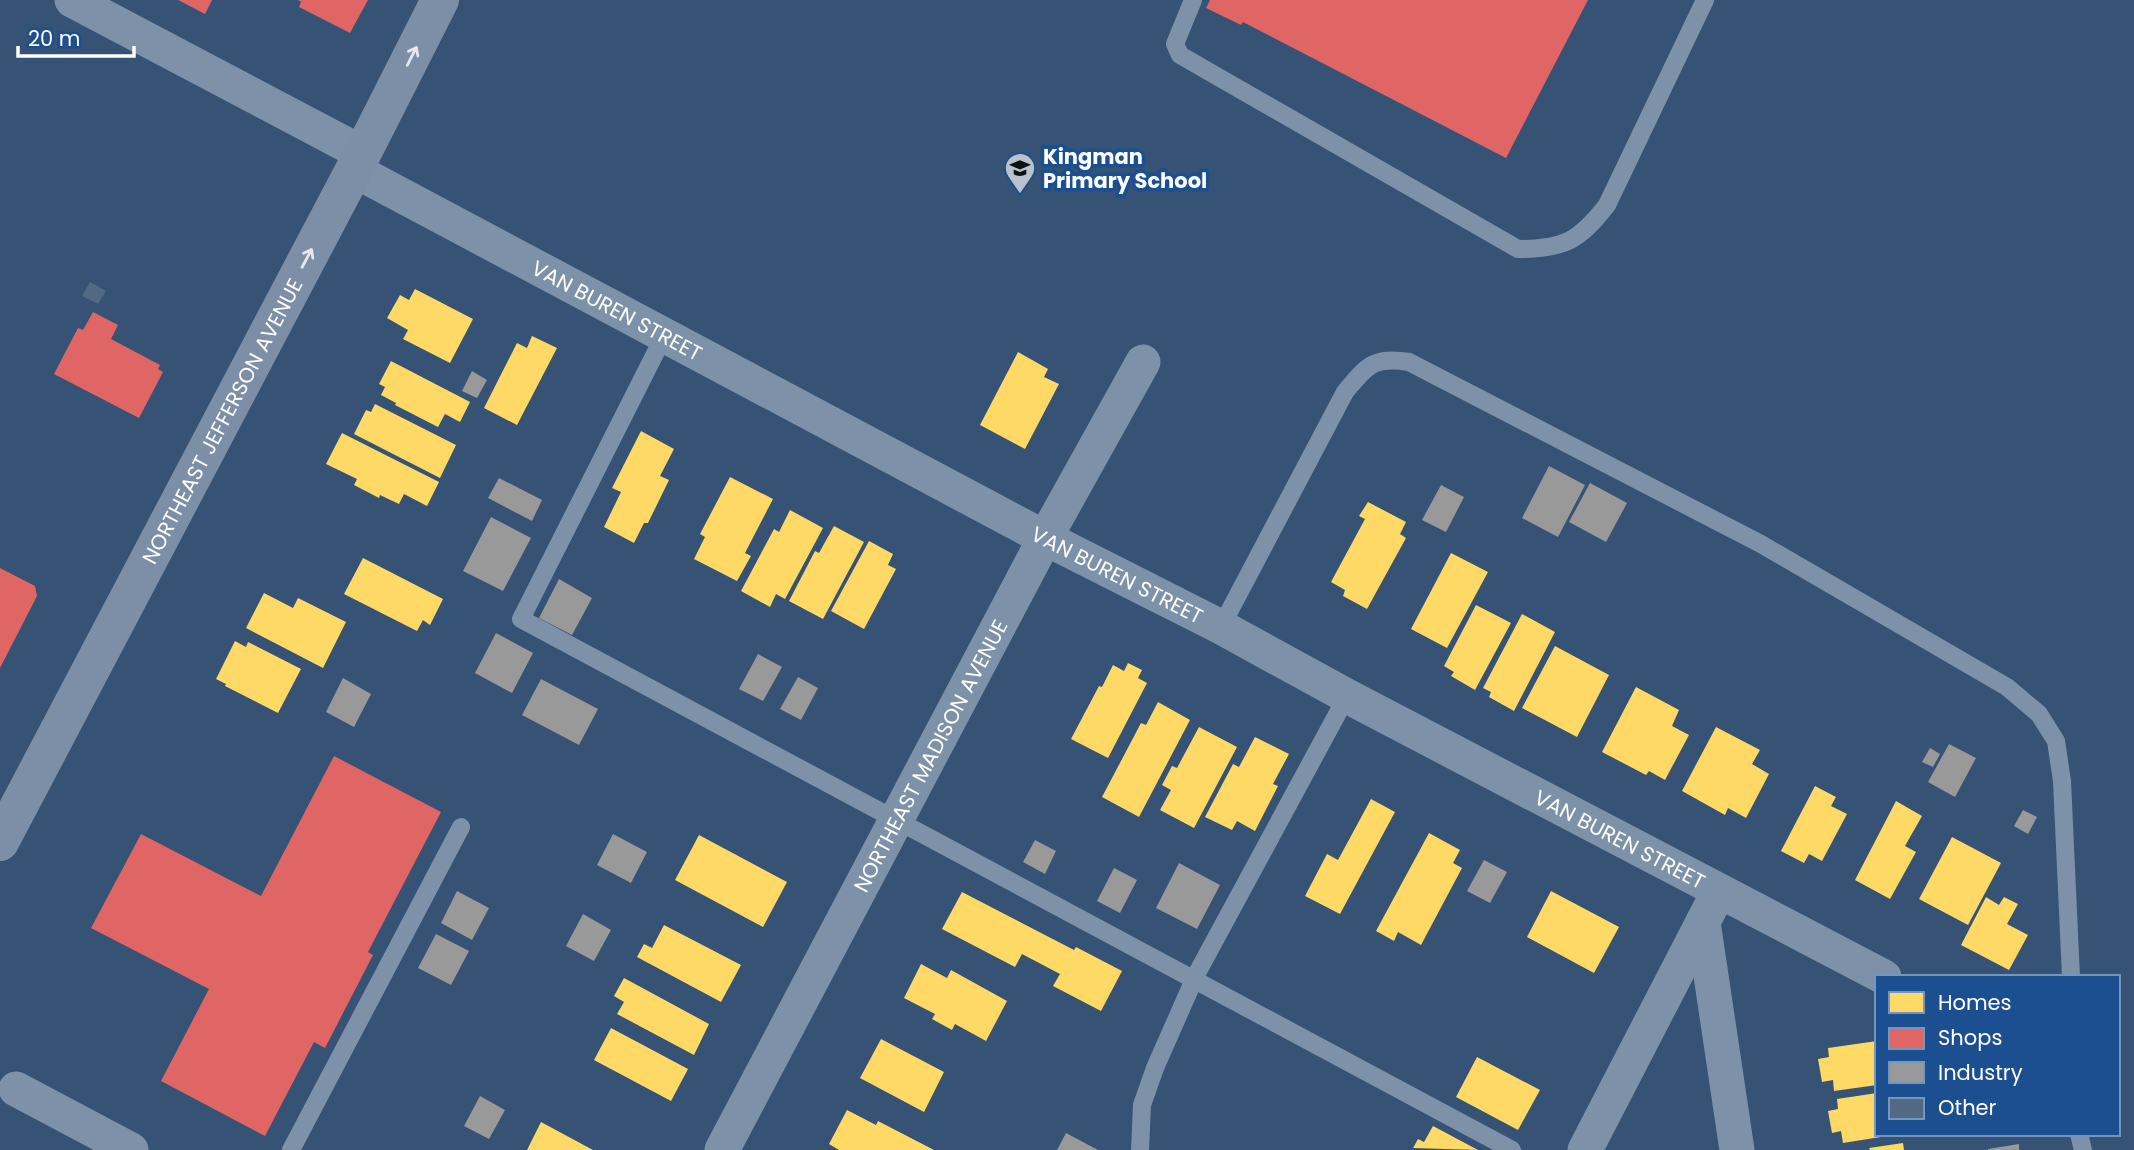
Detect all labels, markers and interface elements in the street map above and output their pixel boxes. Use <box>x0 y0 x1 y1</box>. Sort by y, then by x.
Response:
scale bar <box>18 14 133 58</box>
text: 20 m <box>28 24 81 53</box>
one-way arrow <box>405 46 419 67</box>
place label: Kingman Primary School <box>1043 142 1207 195</box>
school or university icon: Kingman Primary School <box>1003 151 1037 195</box>
one-way arrow <box>301 248 315 269</box>
street label: VAN BUREN STREET <box>527 253 707 367</box>
street label: NORTHEAST JEFFERSON AVENUE <box>135 273 309 569</box>
street label: VAN BUREN STREET <box>1026 519 1208 630</box>
street label: NORTHEAST MADISON AVENUE <box>846 614 1014 897</box>
street label: VAN BUREN STREET <box>1530 782 1711 896</box>
legend <box>1875 975 2120 1136</box>
text: Homes <box>1938 988 2012 1017</box>
text: Shops <box>1938 1023 2002 1052</box>
text: Industry <box>1938 1058 2023 1087</box>
text: Other <box>1938 1093 1997 1122</box>

